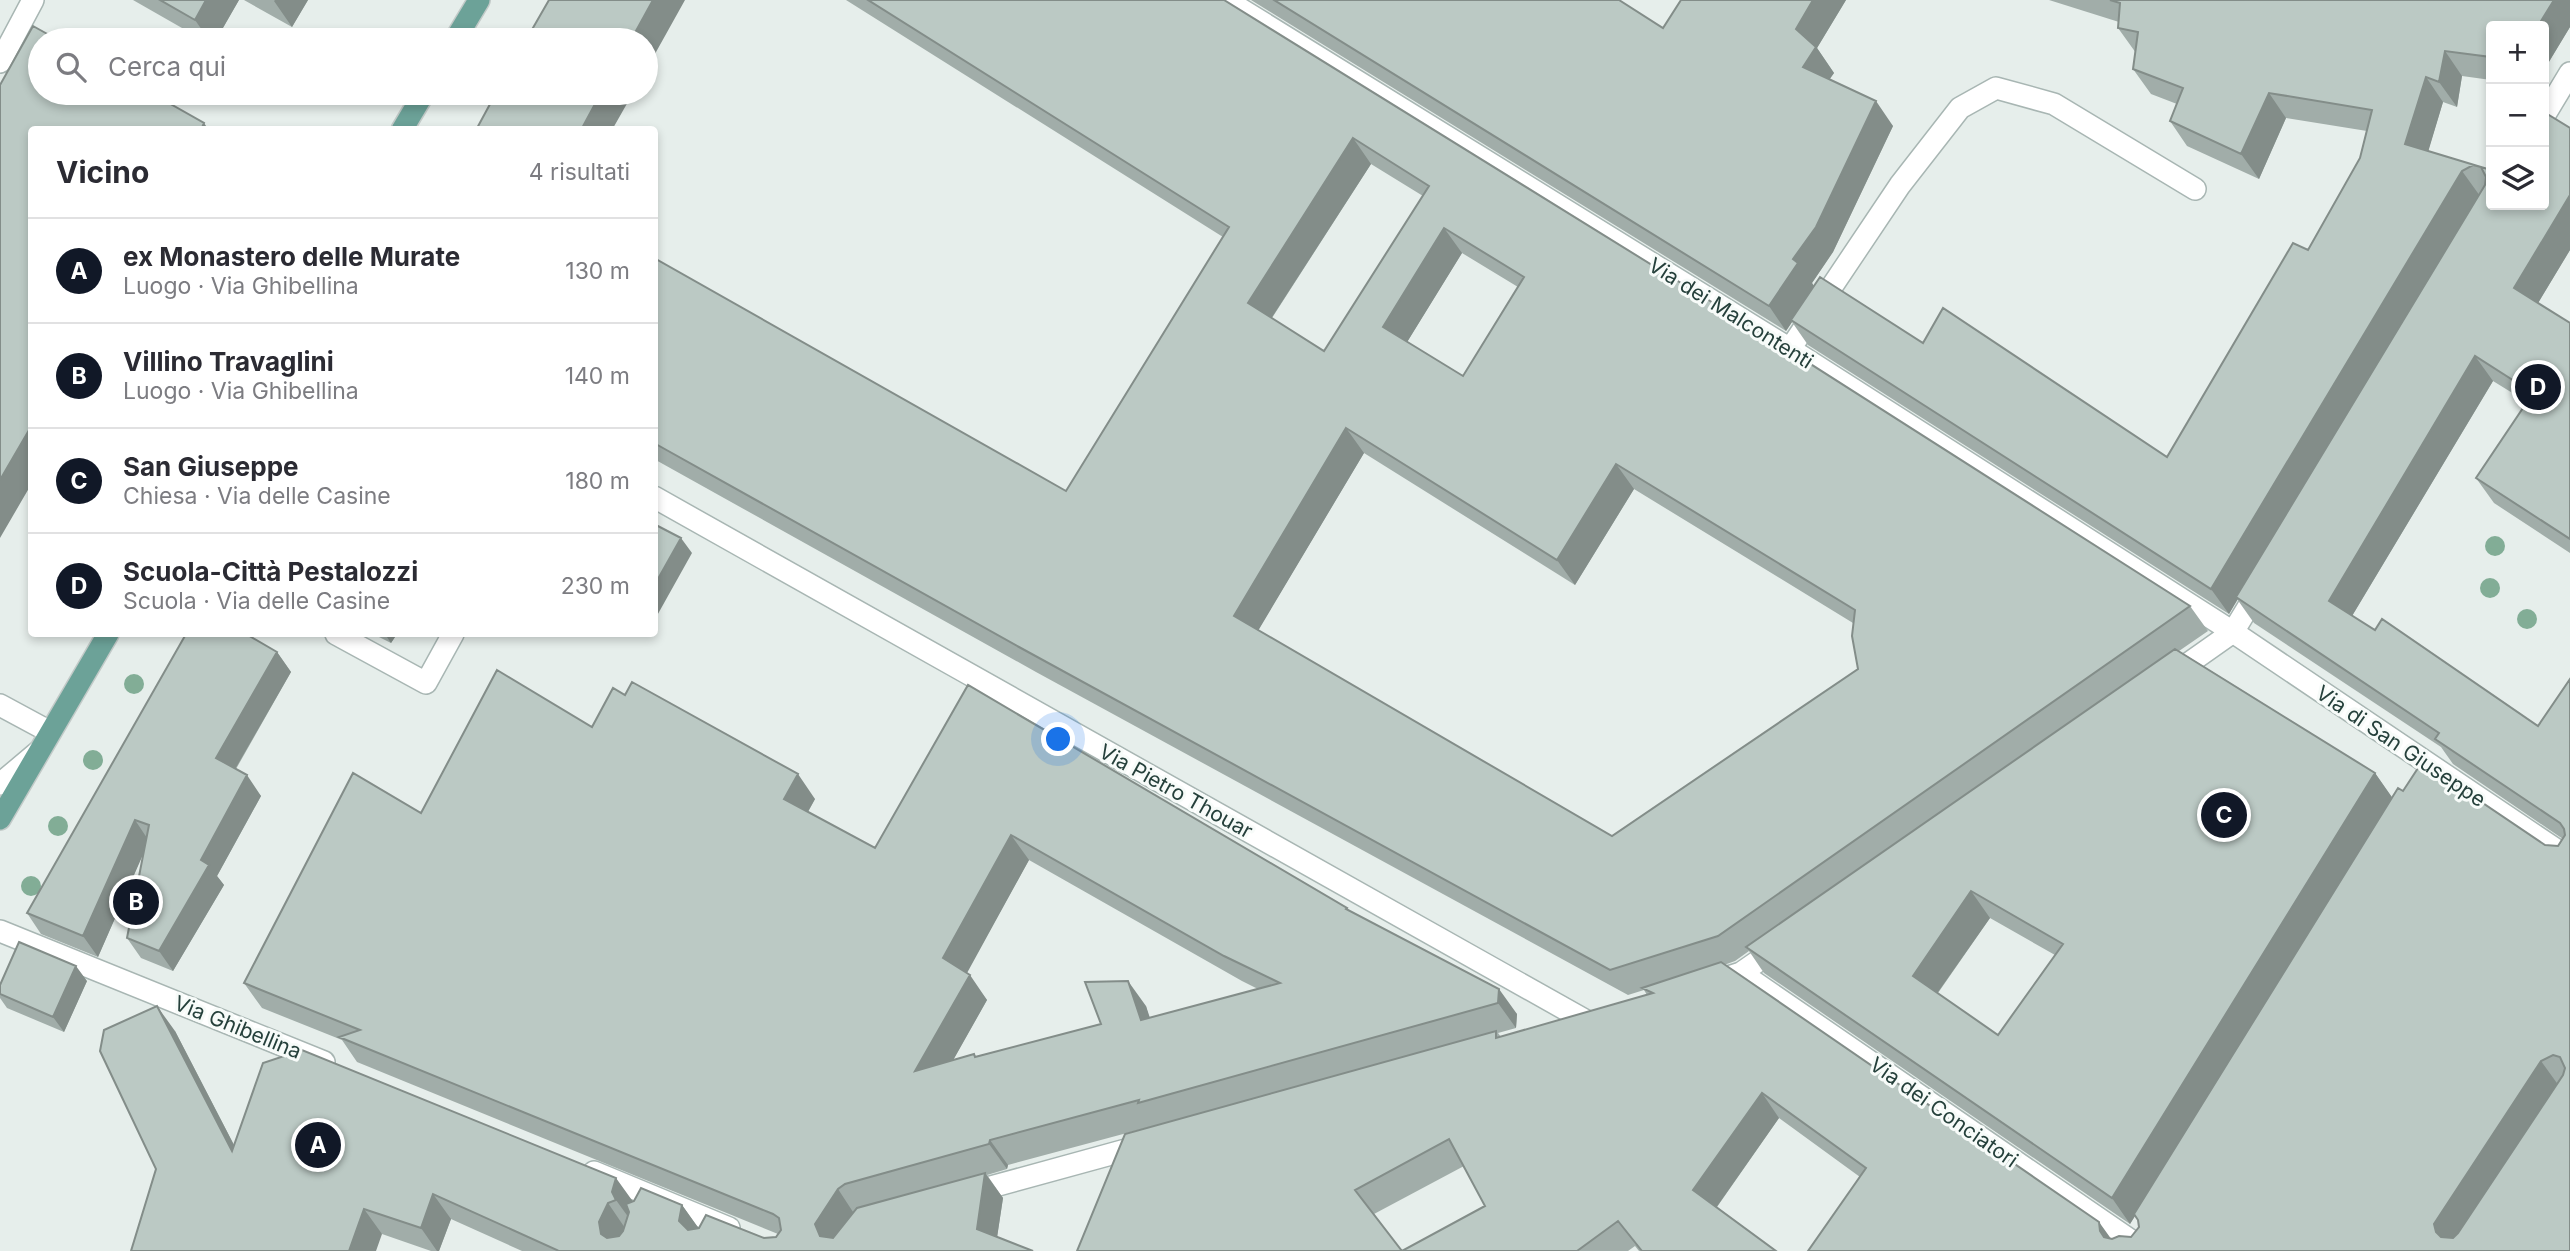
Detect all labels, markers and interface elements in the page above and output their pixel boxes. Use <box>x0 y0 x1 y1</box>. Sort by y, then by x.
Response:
map controls <box>2486 21 2549 210</box>
button: + <box>2486 21 2549 84</box>
search box <box>28 28 658 105</box>
icon: search <box>52 48 90 86</box>
text: Cerca qui <box>108 51 226 82</box>
button: − <box>2486 84 2549 147</box>
button: layers <box>2486 147 2549 210</box>
text: Vicino <box>56 154 149 190</box>
text: 4 risultati <box>529 158 630 186</box>
text: ex Monastero delle Murate <box>123 241 460 272</box>
street label: Via dei Malcontenti <box>1644 252 1818 374</box>
text: A <box>70 257 88 285</box>
text: 130 m <box>565 257 630 285</box>
text: Luogo · Via Ghibellina <box>123 272 359 300</box>
text: Villino Travaglini <box>123 346 334 377</box>
pin: D <box>2515 361 2561 413</box>
text: B <box>71 362 87 390</box>
text: 140 m <box>565 362 630 390</box>
text: Luogo · Via Ghibellina <box>123 377 359 405</box>
text: San Giuseppe <box>123 451 299 482</box>
text: C <box>70 467 88 495</box>
text: 180 m <box>565 467 630 495</box>
text: Chiesa · Via delle Casine <box>123 482 391 510</box>
text: Scuola-Città Pestalozzi <box>123 556 418 587</box>
text: D <box>71 572 87 600</box>
text: 230 m <box>561 572 630 600</box>
text: Scuola · Via delle Casine <box>123 587 390 615</box>
street label: Via di San Giuseppe <box>2311 680 2491 812</box>
your location <box>1041 722 1075 756</box>
street label: Via Pietro Thouar <box>1095 738 1257 844</box>
pin: C <box>2201 789 2247 841</box>
pin: B <box>113 876 159 928</box>
street label: Via Ghibellina <box>171 990 305 1064</box>
street label: Via dei Conciatori <box>1865 1052 2023 1172</box>
pin: A <box>295 1119 341 1171</box>

